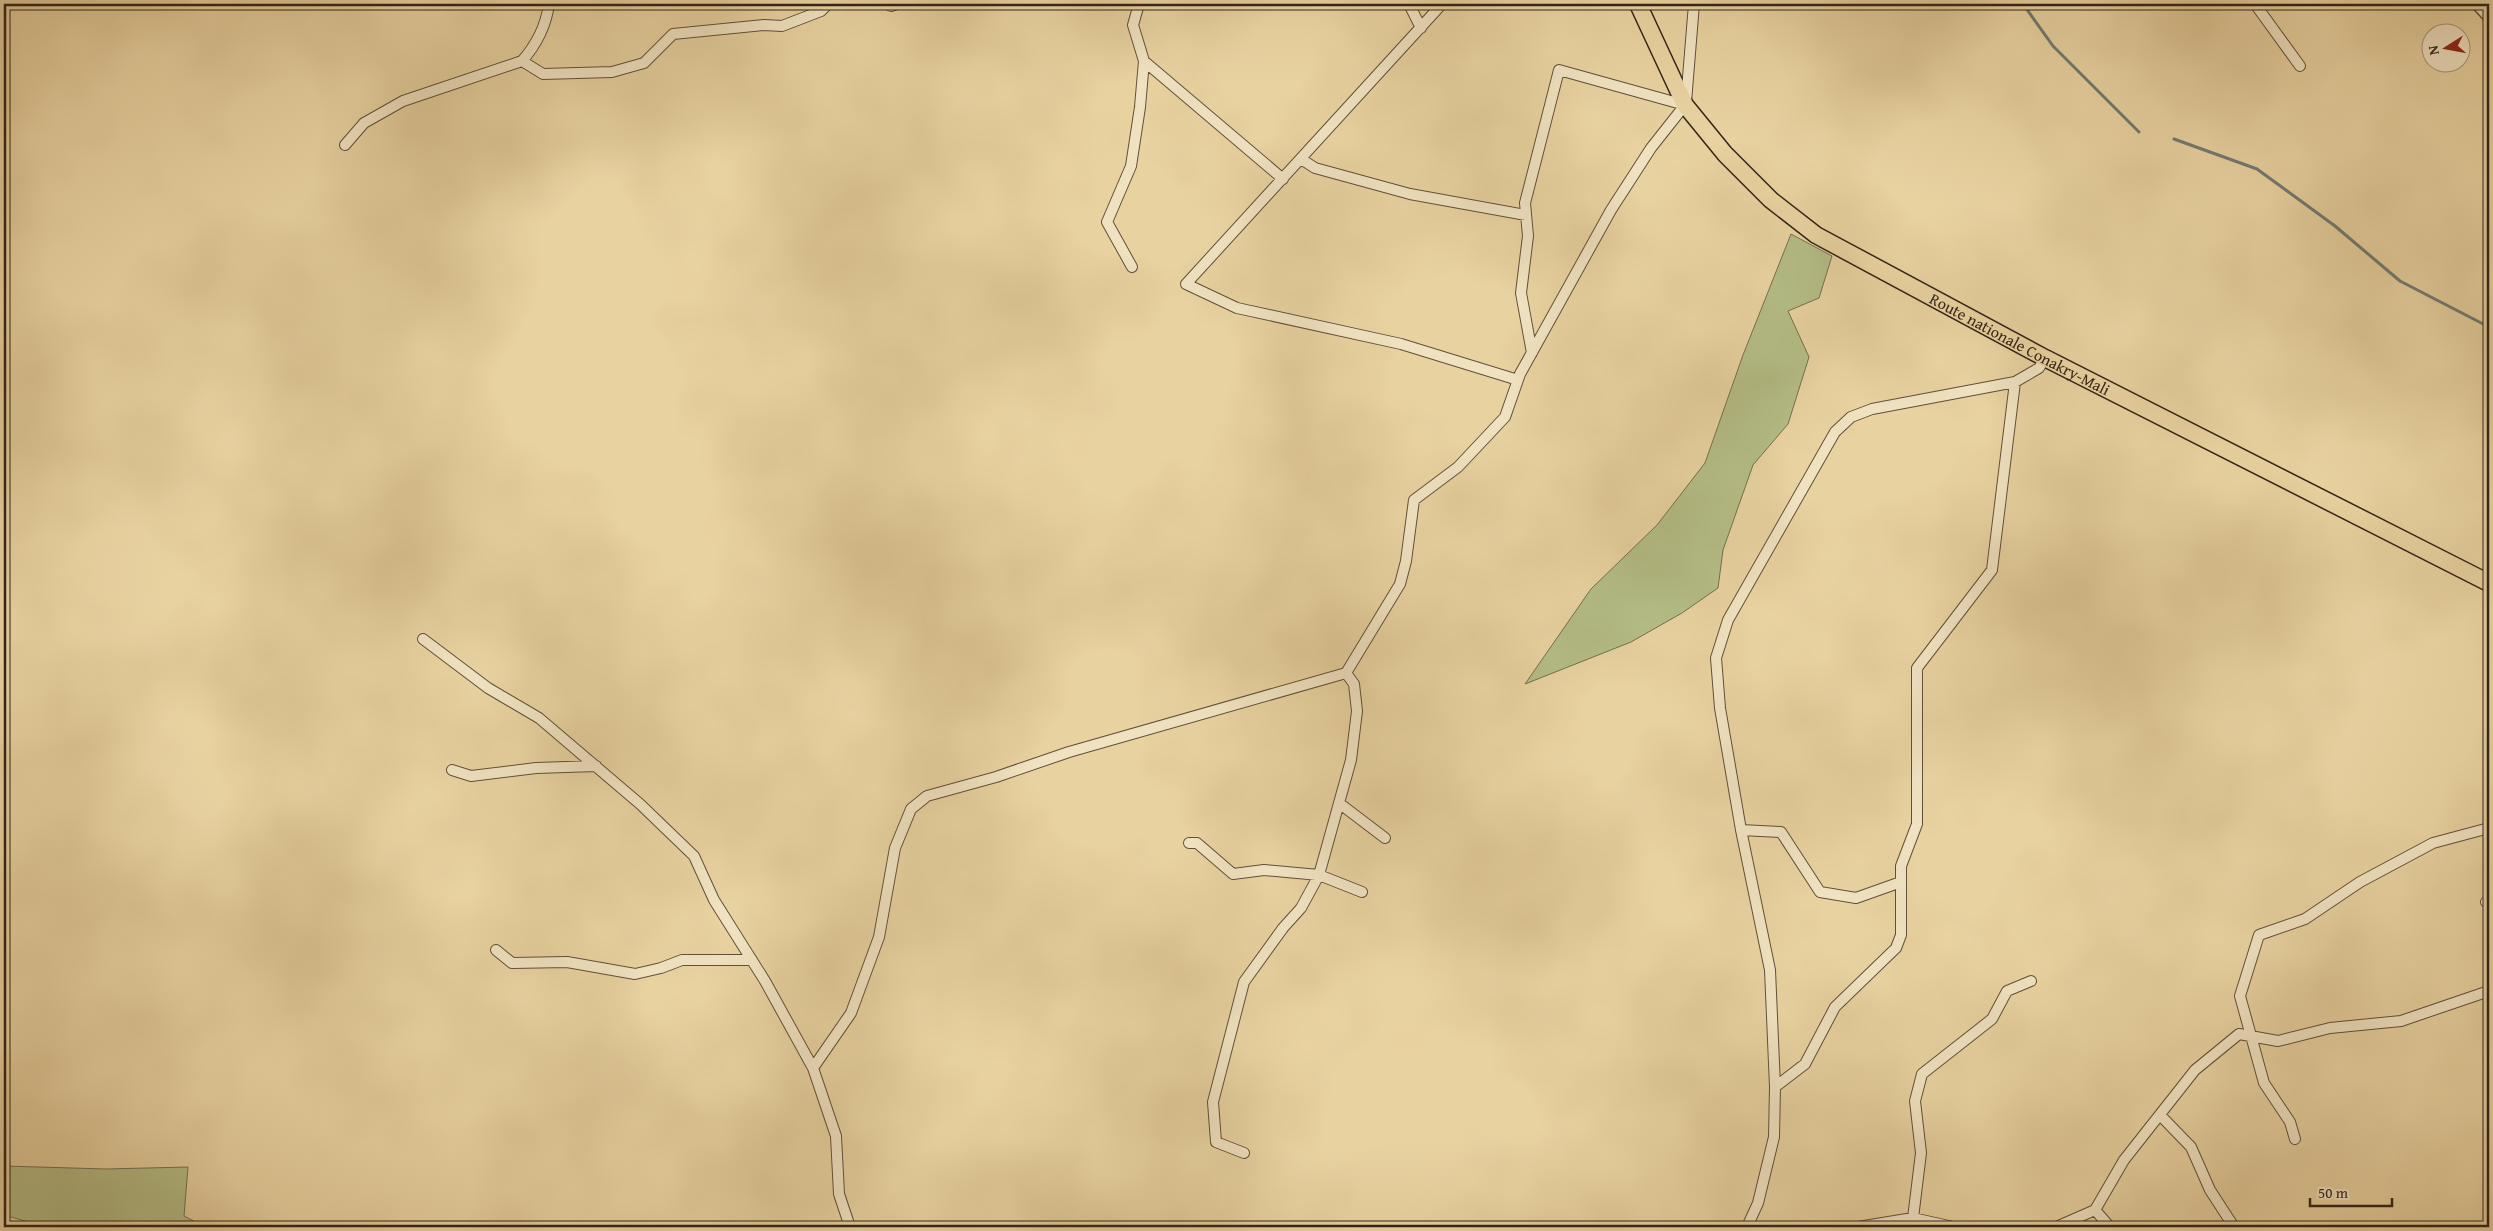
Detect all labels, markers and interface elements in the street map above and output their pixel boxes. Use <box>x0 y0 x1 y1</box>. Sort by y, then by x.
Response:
north arrow <box>2420 22 2470 72</box>
text: N <box>2422 43 2444 57</box>
street label: Route nationale Conakry-Mali <box>1926 286 2115 401</box>
scale bar <box>2310 1176 2393 1208</box>
text: 50 m <box>2318 1182 2349 1203</box>

